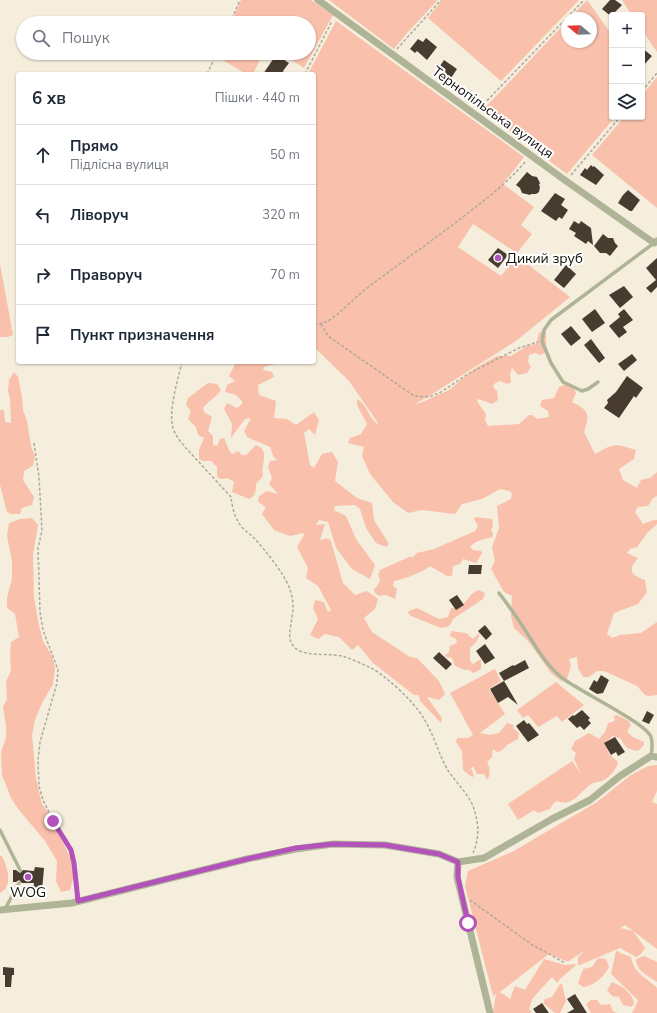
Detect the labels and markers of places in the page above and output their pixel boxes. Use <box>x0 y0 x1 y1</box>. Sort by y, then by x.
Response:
place label: Дикий зруб <box>506 249 583 268</box>
marker: Дикий зруб <box>493 253 503 263</box>
marker: WOG <box>23 872 33 882</box>
place label: WOG <box>10 883 46 902</box>

